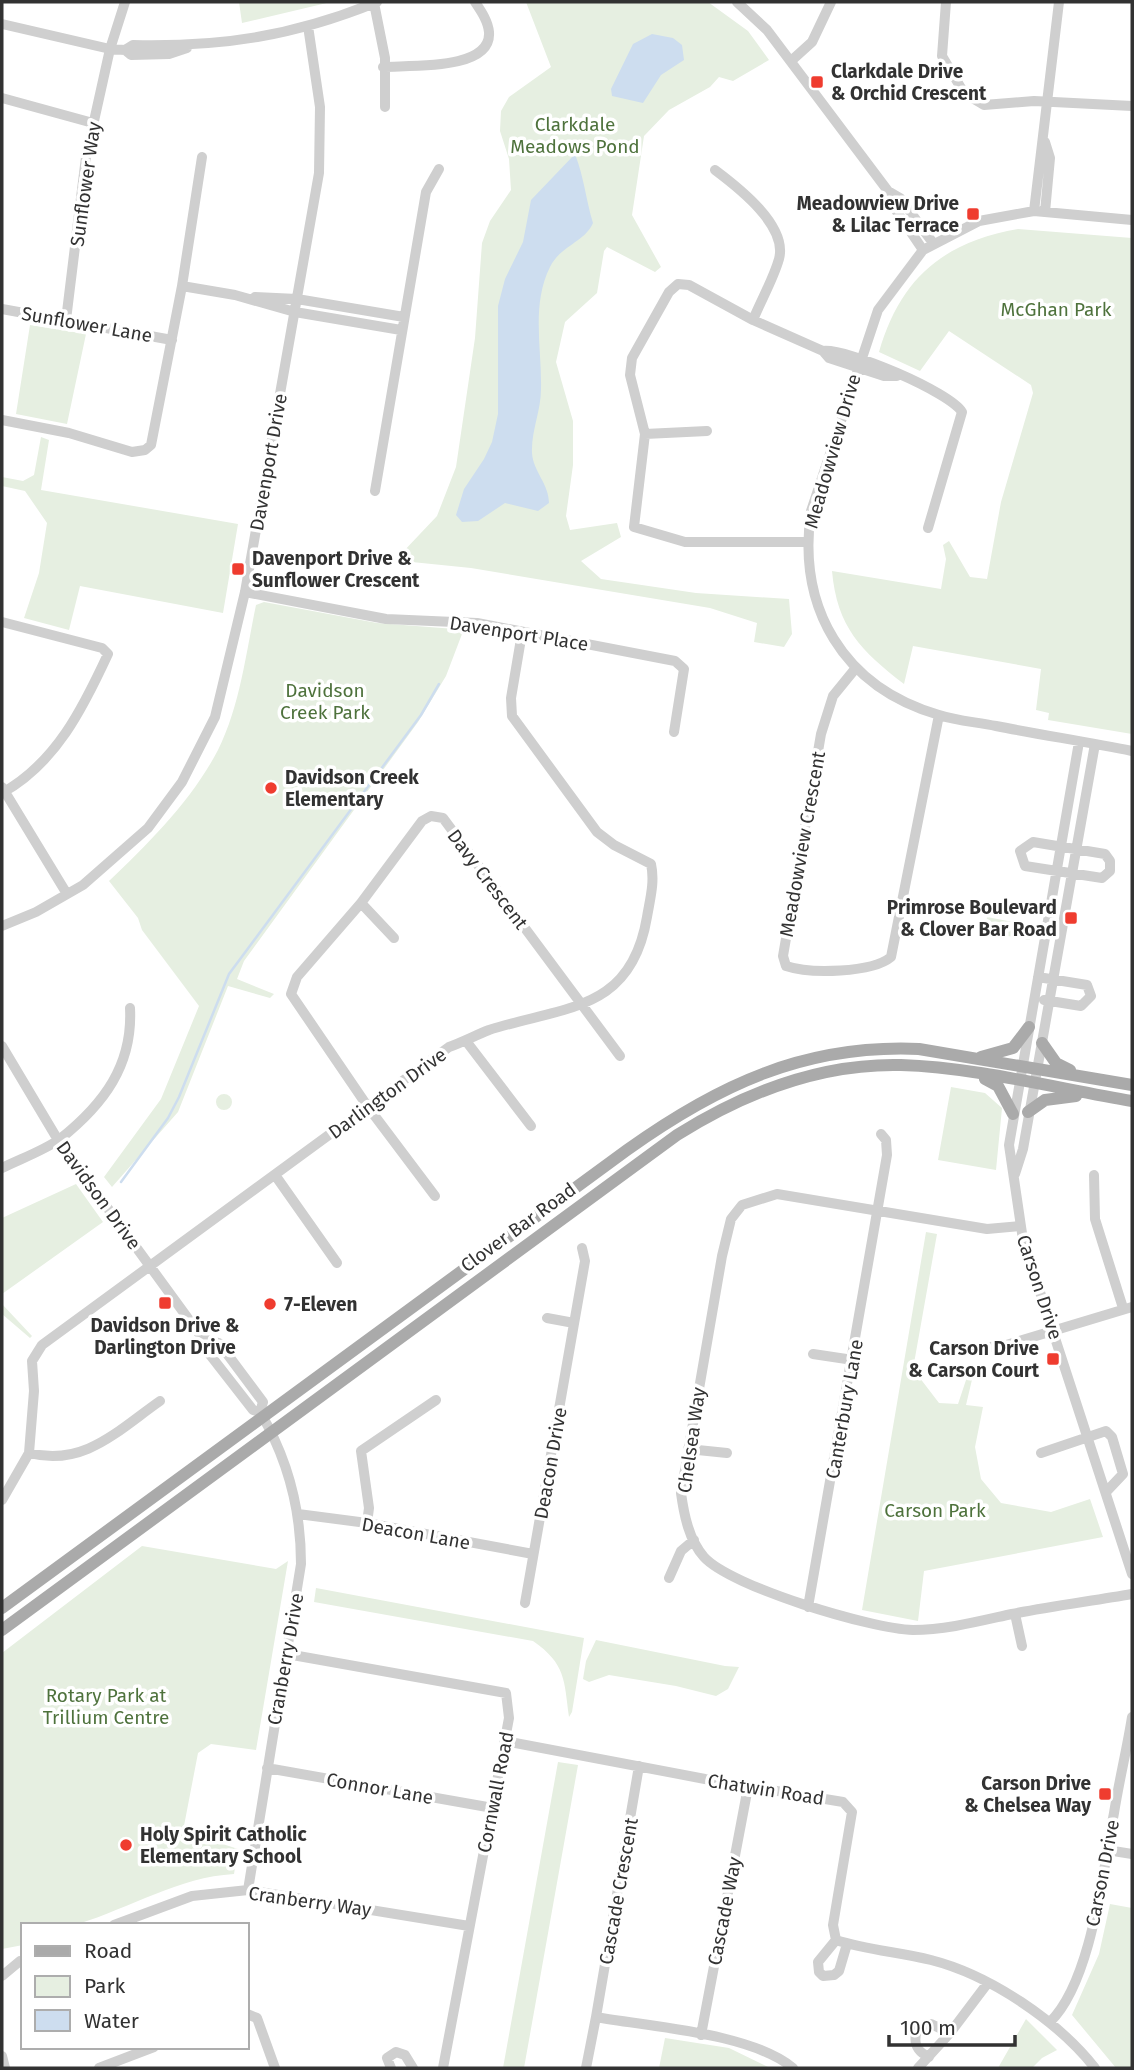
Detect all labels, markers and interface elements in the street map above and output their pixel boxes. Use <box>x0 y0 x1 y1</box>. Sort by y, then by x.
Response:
place label: Clarkdale Drive & Orchid Crescent <box>831 60 987 105</box>
marker: Clarkdale Drive & Orchid Crescent <box>809 74 825 90</box>
park label: Clarkdale Meadows Pond <box>510 113 640 158</box>
street label: Sunflower Way <box>65 120 106 248</box>
place label: Meadowview Drive & Lilac Terrace <box>797 192 959 237</box>
marker: Meadowview Drive & Lilac Terrace <box>965 206 981 222</box>
park label: McGhan Park <box>1001 298 1112 321</box>
street label: Sunflower Lane <box>20 302 154 347</box>
street label: Meadowview Drive <box>799 371 866 531</box>
street label: Davenport Drive <box>245 392 292 533</box>
place label: Davenport Drive & Sunflower Crescent <box>252 547 420 592</box>
marker: Davenport Drive & Sunflower Crescent <box>230 561 246 577</box>
street label: Davenport Place <box>448 611 590 656</box>
park label: Davidson Creek Park <box>280 679 370 724</box>
street label: Meadowview Crescent <box>775 749 830 939</box>
place label: Davidson Creek Elementary <box>285 766 419 811</box>
marker: Davidson Creek Elementary <box>263 780 279 796</box>
street label: Davy Crescent <box>443 825 533 934</box>
place label: Primrose Boulevard & Clover Bar Road <box>887 896 1057 941</box>
marker: Primrose Boulevard & Clover Bar Road <box>1063 910 1079 926</box>
street label: Darlington Drive <box>324 1043 451 1144</box>
street label: Davidson Drive <box>51 1136 146 1254</box>
street label: Clover Bar Road <box>456 1178 580 1277</box>
street label: Carson Drive <box>1012 1232 1067 1342</box>
place label: 7-Eleven <box>284 1293 357 1316</box>
marker: Davidson Drive & Darlington Drive <box>157 1295 173 1311</box>
marker: 7-Eleven <box>262 1296 278 1312</box>
place label: Davidson Drive & Darlington Drive <box>91 1314 240 1359</box>
street label: Canterbury Lane <box>821 1337 868 1481</box>
place label: Carson Drive & Carson Court <box>908 1337 1040 1382</box>
marker: Carson Drive & Carson Court <box>1045 1351 1061 1367</box>
street label: Chelsea Way <box>673 1385 710 1494</box>
street label: Deacon Drive <box>529 1405 572 1521</box>
park label: Carson Park <box>884 1499 986 1522</box>
street label: Deacon Lane <box>360 1513 472 1554</box>
street label: Cranberry Drive <box>263 1591 308 1727</box>
park label: Rotary Park at Trillium Centre <box>43 1684 169 1729</box>
street label: Cornwall Road <box>472 1729 519 1855</box>
street label: Connor Lane <box>325 1768 435 1809</box>
street label: Chatwin Road <box>706 1769 826 1810</box>
place label: Carson Drive & Chelsea Way <box>964 1772 1091 1817</box>
marker: Carson Drive & Chelsea Way <box>1097 1786 1113 1802</box>
street label: Cascade Crescent <box>594 1816 643 1966</box>
street label: Carson Drive <box>1081 1818 1124 1929</box>
place label: Holy Spirit Catholic Elementary School <box>140 1823 307 1868</box>
marker: Holy Spirit Catholic Elementary School <box>118 1837 134 1853</box>
street label: Cascade Way <box>703 1854 746 1967</box>
street label: Cranberry Way <box>247 1881 373 1922</box>
legend <box>21 1923 248 2049</box>
text: Road <box>84 1938 132 1964</box>
text: Park <box>84 1973 126 1999</box>
scale bar <box>889 2004 1015 2048</box>
text: Water <box>84 2008 139 2034</box>
text: 100 m <box>900 2015 956 2041</box>

